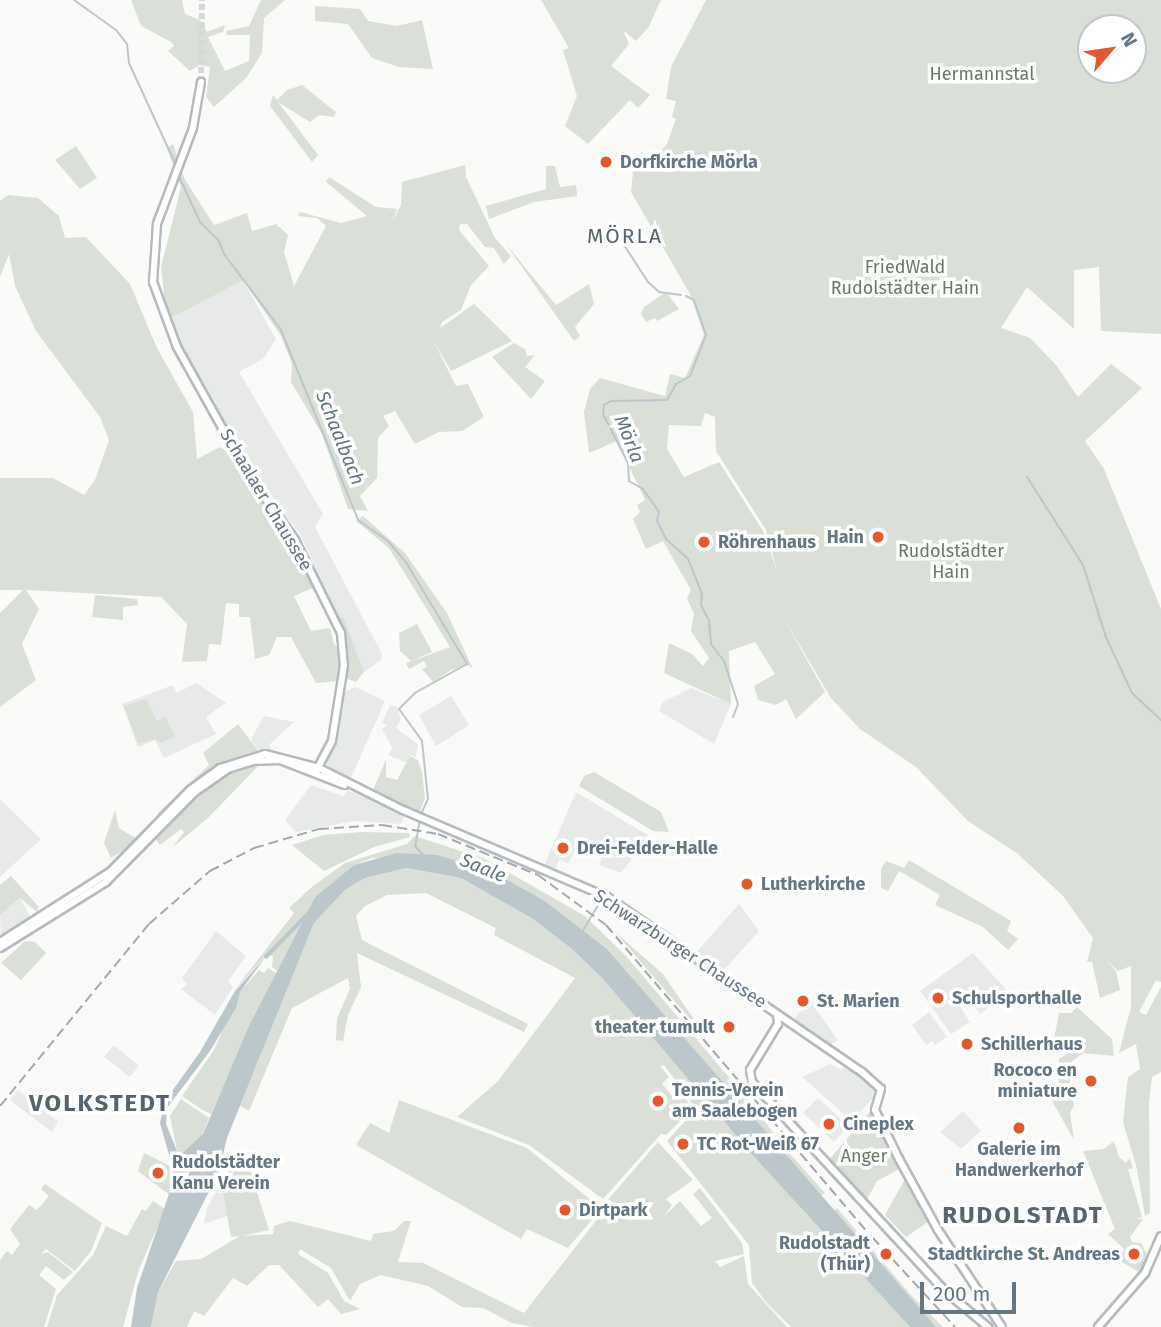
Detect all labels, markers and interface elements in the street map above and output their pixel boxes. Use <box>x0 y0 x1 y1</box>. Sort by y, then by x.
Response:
north arrow <box>1077 14 1147 84</box>
text: N <box>1116 28 1142 51</box>
park label: Hermannstal <box>930 63 1034 85</box>
place label: Dorfkirche Mörla <box>620 151 758 173</box>
marker: Dorfkirche Mörla <box>598 154 614 170</box>
district label: MÖRLA <box>588 223 662 249</box>
park label: FriedWald Rudolstädter Hain <box>831 257 979 300</box>
water label: Schaalbach <box>311 388 369 488</box>
water label: Mörla <box>609 412 649 466</box>
street label: Schaalaer Chaussee <box>215 425 317 575</box>
place label: Hain <box>827 526 864 548</box>
marker: Hain <box>870 529 886 545</box>
place label: Röhrenhaus <box>718 531 816 553</box>
marker: Röhrenhaus <box>696 534 712 550</box>
park label: Rudolstädter Hain <box>898 541 1004 584</box>
place label: Drei-Felder-Halle <box>577 837 718 859</box>
marker: Drei-Felder-Halle <box>555 840 571 856</box>
water label: Saale <box>457 849 509 887</box>
place label: Lutherkirche <box>761 873 865 895</box>
marker: Lutherkirche <box>739 876 755 892</box>
street label: Schwarzburger Chaussee <box>590 885 770 1013</box>
place label: Schulsporthalle <box>952 987 1082 1009</box>
place label: St. Marien <box>817 990 900 1012</box>
marker: Schulsporthalle <box>930 990 946 1006</box>
marker: St. Marien <box>795 993 811 1009</box>
place label: theater tumult <box>595 1016 715 1038</box>
marker: theater tumult <box>721 1019 737 1035</box>
place label: Schillerhaus <box>981 1033 1082 1055</box>
marker: Schillerhaus <box>959 1036 975 1052</box>
place label: Rococo en miniature <box>994 1060 1077 1102</box>
marker: Rococo en miniature <box>1083 1073 1099 1089</box>
place label: Tennis-Verein am Saalebogen <box>672 1080 797 1122</box>
district label: VOLKSTEDT <box>30 1090 170 1118</box>
marker: Tennis-Verein am Saalebogen <box>650 1093 666 1109</box>
place label: Cineplex <box>843 1113 914 1135</box>
marker: Cineplex <box>821 1116 837 1132</box>
marker: Galerie im Handwerkerhof <box>1011 1120 1027 1136</box>
place label: TC Rot-Weiß 67 <box>697 1133 819 1155</box>
marker: TC Rot-Weiß 67 <box>675 1136 691 1152</box>
place label: Galerie im Handwerkerhof <box>955 1139 1083 1182</box>
park label: Anger <box>841 1145 887 1167</box>
place label: Rudolstädter Kanu Verein <box>172 1152 280 1194</box>
marker: Rudolstädter Kanu Verein <box>150 1165 166 1181</box>
place label: Dirtpark <box>579 1199 648 1221</box>
marker: Dirtpark <box>557 1202 573 1218</box>
district label: RUDOLSTADT <box>944 1202 1102 1230</box>
place label: Rudolstadt (Thür) <box>779 1233 870 1276</box>
place label: Stadtkirche St. Andreas <box>928 1243 1120 1265</box>
marker: Rudolstadt (Thür) <box>876 1244 896 1264</box>
marker: Stadtkirche St. Andreas <box>1126 1246 1142 1262</box>
scale bar <box>923 1268 1019 1312</box>
text: 200 m <box>933 1281 990 1307</box>

